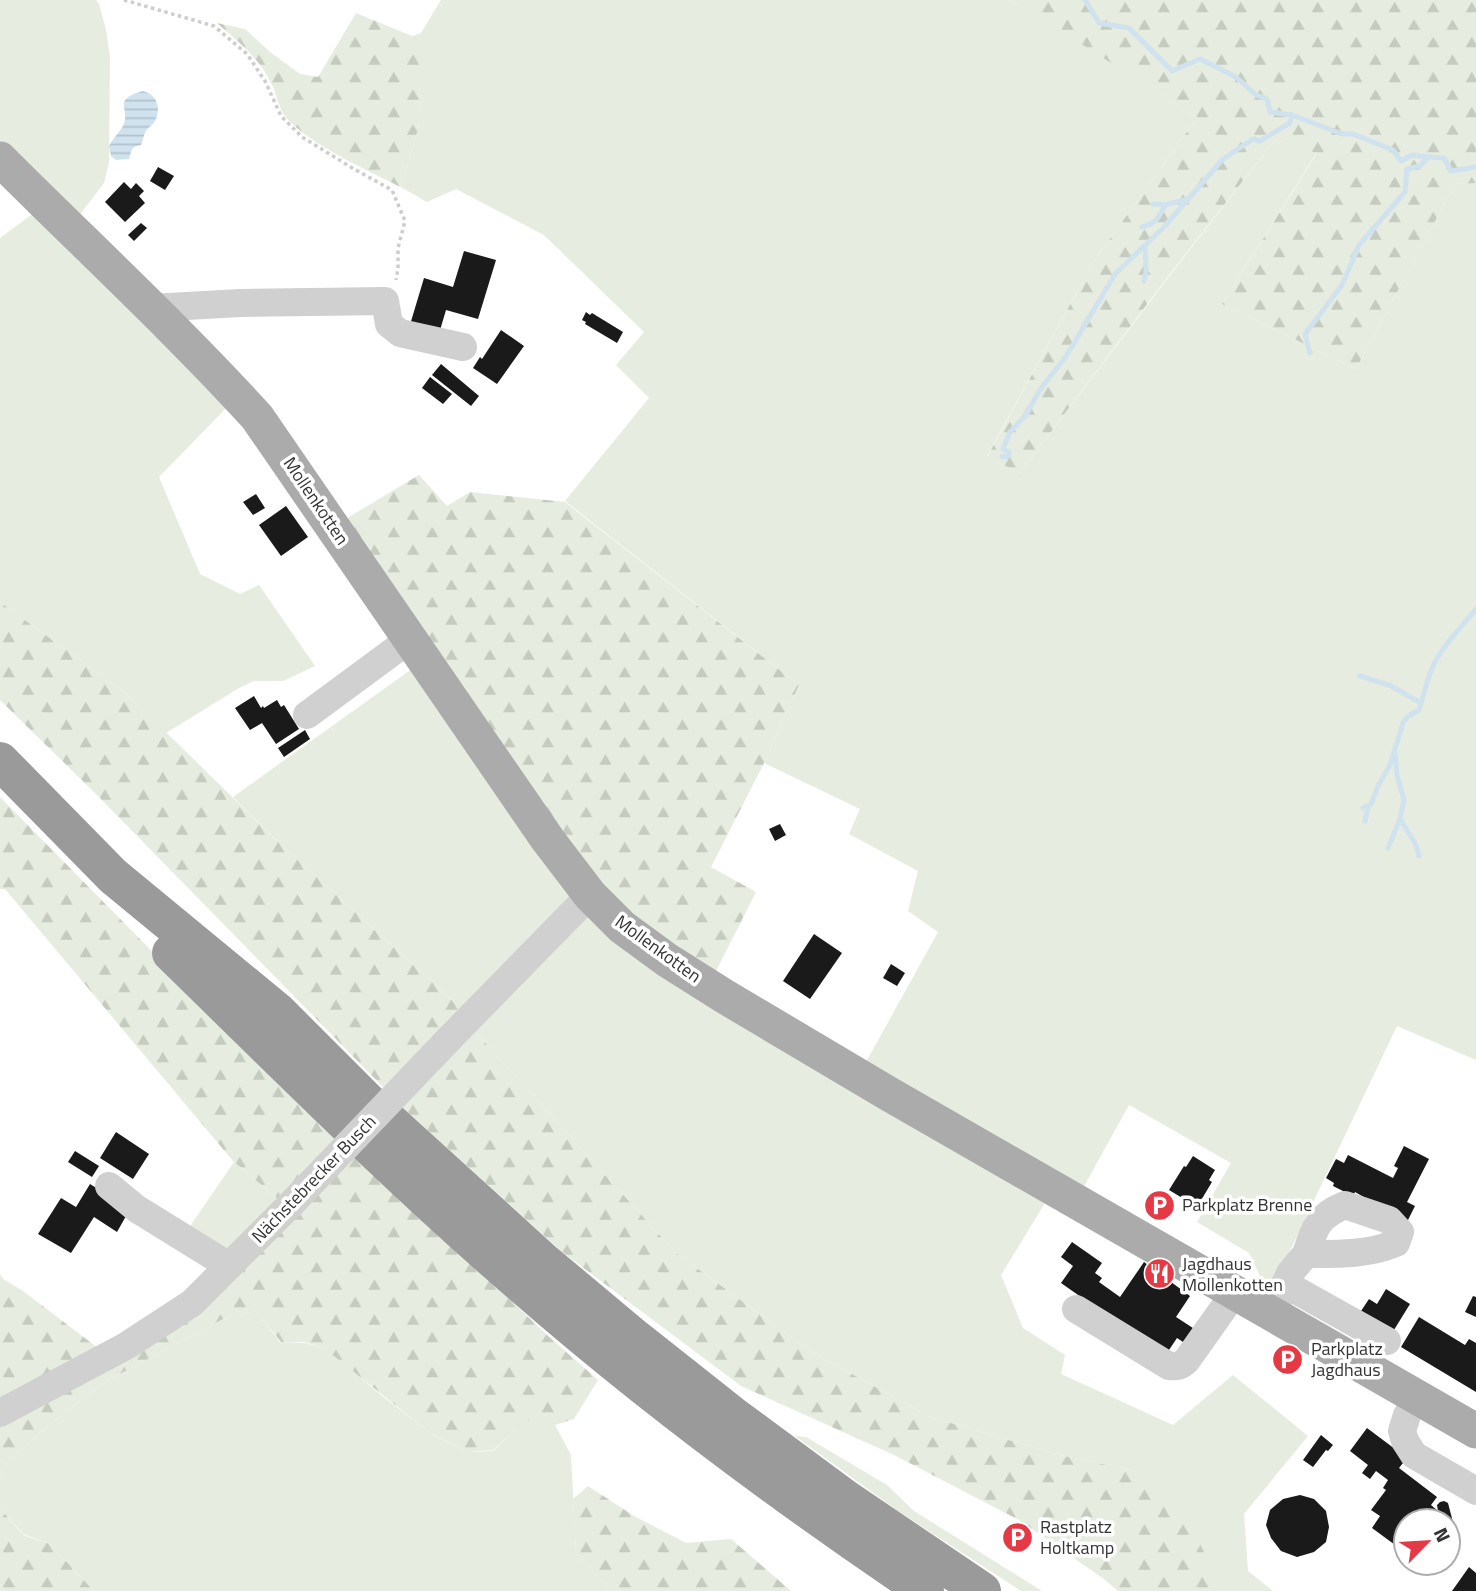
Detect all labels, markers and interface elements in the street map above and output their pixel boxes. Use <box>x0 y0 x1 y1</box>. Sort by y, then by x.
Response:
street label: Mollenkotten <box>277 451 356 550</box>
street label: Mollenkotten <box>610 908 707 989</box>
street label: Nächstebrecker Busch <box>245 1108 382 1249</box>
parking icon: Parkplatz Brenne <box>1142 1188 1176 1222</box>
place label: Parkplatz Brenne <box>1182 1191 1312 1218</box>
place label: Jagdhaus Mollenkotten <box>1182 1250 1283 1298</box>
restaurant icon: Jagdhaus Mollenkotten <box>1142 1257 1176 1291</box>
place label: Parkplatz Jagdhaus <box>1311 1335 1383 1383</box>
parking icon: Parkplatz Jagdhaus <box>1271 1342 1305 1376</box>
north arrow <box>1392 1507 1462 1577</box>
place label: Rastplatz Holtkamp <box>1040 1513 1114 1561</box>
parking icon: Rastplatz Holtkamp <box>1000 1520 1034 1554</box>
text: N <box>1427 1523 1459 1547</box>

